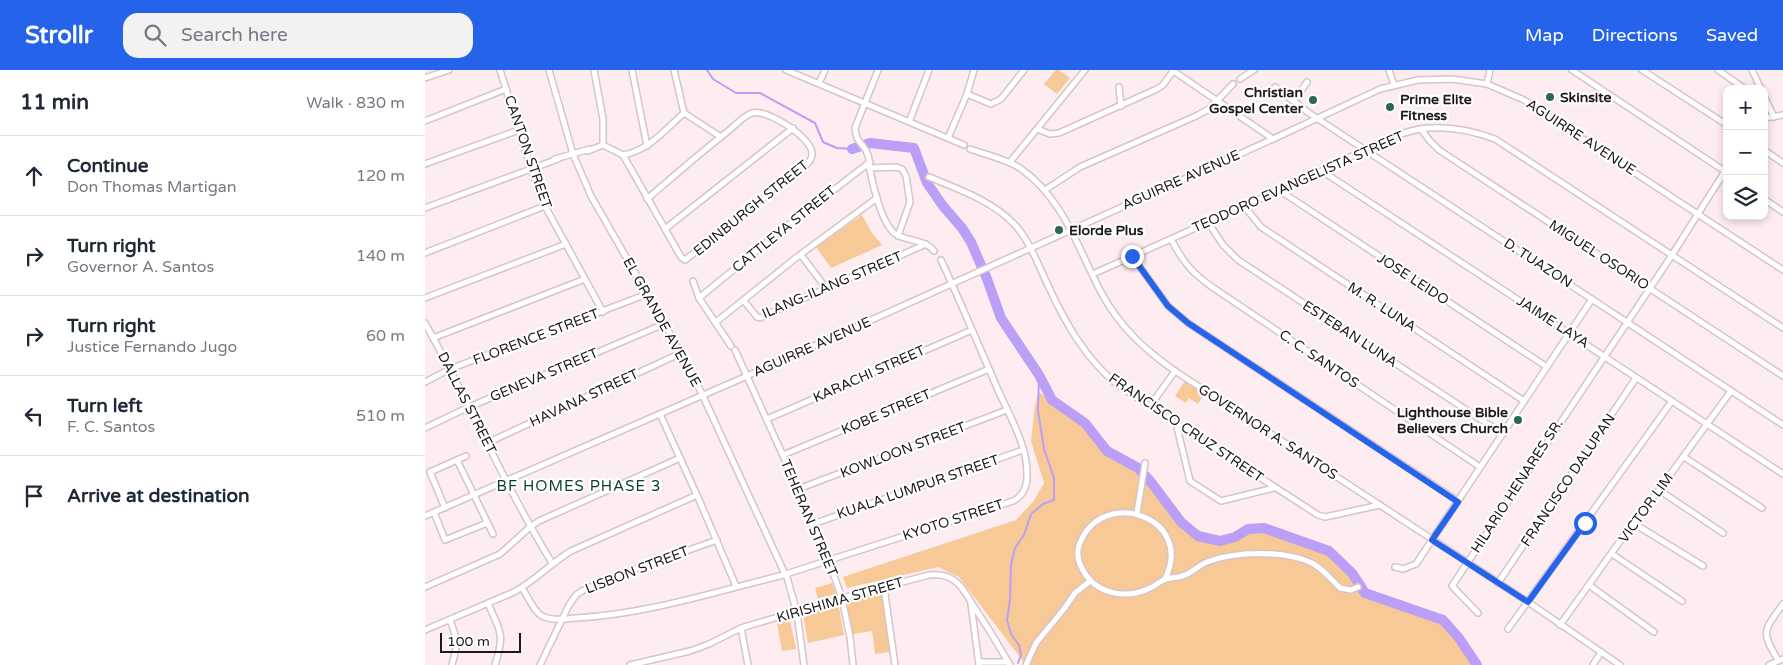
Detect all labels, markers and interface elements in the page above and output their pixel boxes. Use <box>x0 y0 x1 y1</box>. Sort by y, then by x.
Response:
search box <box>123 13 473 58</box>
text: Strollr <box>25 21 93 50</box>
icon: search <box>141 21 169 49</box>
text: Search here <box>181 24 288 46</box>
text: Map <box>1525 24 1564 46</box>
text: Directions <box>1592 24 1678 46</box>
text: Saved <box>1706 24 1758 46</box>
place label: Christian Gospel Center <box>1209 84 1304 117</box>
map controls <box>1723 85 1768 220</box>
button: + <box>1723 85 1768 130</box>
place label: Skinsite <box>1560 89 1612 106</box>
text: 11 min <box>20 90 89 115</box>
place label: Prime Elite Fitness <box>1400 91 1472 124</box>
marker: Skinsite <box>1544 91 1556 103</box>
text: Walk · 830 m <box>306 93 405 113</box>
street label: CANTON STREET <box>501 93 556 211</box>
marker: Christian Gospel Center <box>1307 94 1319 106</box>
street label: AGUIRRE AVENUE <box>1523 95 1639 179</box>
marker: Prime Elite Fitness <box>1384 101 1396 113</box>
street label: TEODORO EVANGELISTA STREET <box>1190 127 1407 236</box>
button: − <box>1723 130 1768 175</box>
street label: AGUIRRE AVENUE <box>1119 146 1243 214</box>
text: Continue <box>67 155 149 177</box>
street label: EDINBURGH STREET <box>690 156 812 260</box>
icon: ahead <box>20 162 48 190</box>
text: 120 m <box>356 166 405 186</box>
button: layers <box>1723 175 1768 220</box>
text: Don Thomas Martigan <box>67 177 237 197</box>
street label: CATTLEYA STREET <box>729 182 840 276</box>
street label: MIGUEL OSORIO <box>1546 216 1652 294</box>
place label: Elorde Plus <box>1069 222 1144 239</box>
marker: Elorde Plus <box>1053 224 1065 236</box>
text: Turn right <box>67 235 155 257</box>
street label: D. TUAZON <box>1501 235 1575 291</box>
icon: right <box>20 242 48 270</box>
route end <box>1121 245 1144 268</box>
text: 140 m <box>356 246 405 266</box>
street label: ILANG-ILANG STREET <box>759 248 905 322</box>
street label: JOSE LEIDO <box>1374 250 1452 308</box>
street label: EL GRANDE AVENUE <box>619 254 705 390</box>
text: Governor A. Santos <box>67 257 214 277</box>
street label: M. R. LUNA <box>1345 279 1419 335</box>
street label: JAIME LAYA <box>1514 292 1592 352</box>
street label: ESTEBAN LUNA <box>1299 297 1401 371</box>
street label: FLORENCE STREET <box>471 305 602 369</box>
street label: AGUIRRE AVENUE <box>750 313 874 381</box>
text: Turn right <box>67 315 155 337</box>
icon: right <box>20 322 48 350</box>
text: 60 m <box>366 326 405 346</box>
street label: C. C. SANTOS <box>1276 326 1362 392</box>
text: Justice Fernando Jugo <box>67 337 237 357</box>
street label: KARACHI STREET <box>810 342 928 406</box>
street label: GENEVA STREET <box>487 344 601 405</box>
street label: DALLAS STREET <box>434 349 500 457</box>
street label: HAVANA STREET <box>527 365 642 431</box>
street label: FRANCISCO CRUZ STREET <box>1105 370 1267 486</box>
street label: GOVERNOR A. SANTOS <box>1195 381 1341 484</box>
street label: KOBE STREET <box>839 385 934 439</box>
text: Turn left <box>67 395 143 417</box>
icon: left <box>20 402 48 430</box>
place label: Lighthouse Bible Believers Church <box>1397 404 1508 437</box>
text: 510 m <box>356 406 405 426</box>
street label: FRANCISCO DALUPAN <box>1517 410 1619 550</box>
marker: Lighthouse Bible Believers Church <box>1512 414 1524 426</box>
street label: HILARIO HENARES SR. <box>1467 416 1567 556</box>
text: F. C. Santos <box>67 417 155 437</box>
street label: KOWLOON STREET <box>838 418 969 482</box>
street label: KUALA LUMPUR STREET <box>835 451 1002 523</box>
street label: TEHERAN STREET <box>777 457 841 579</box>
street label: VICTOR LIM <box>1615 470 1677 546</box>
district label: BF HOMES PHASE 3 <box>497 477 661 495</box>
icon: arrive <box>20 482 48 510</box>
text: Arrive at destination <box>67 485 250 507</box>
street label: KYOTO STREET <box>900 496 1006 544</box>
route start <box>1574 512 1597 535</box>
street label: LISBON STREET <box>583 542 692 598</box>
street label: KIRISHIMA STREET <box>775 574 906 626</box>
scale bar <box>440 630 521 653</box>
text: 100 m <box>447 633 490 650</box>

